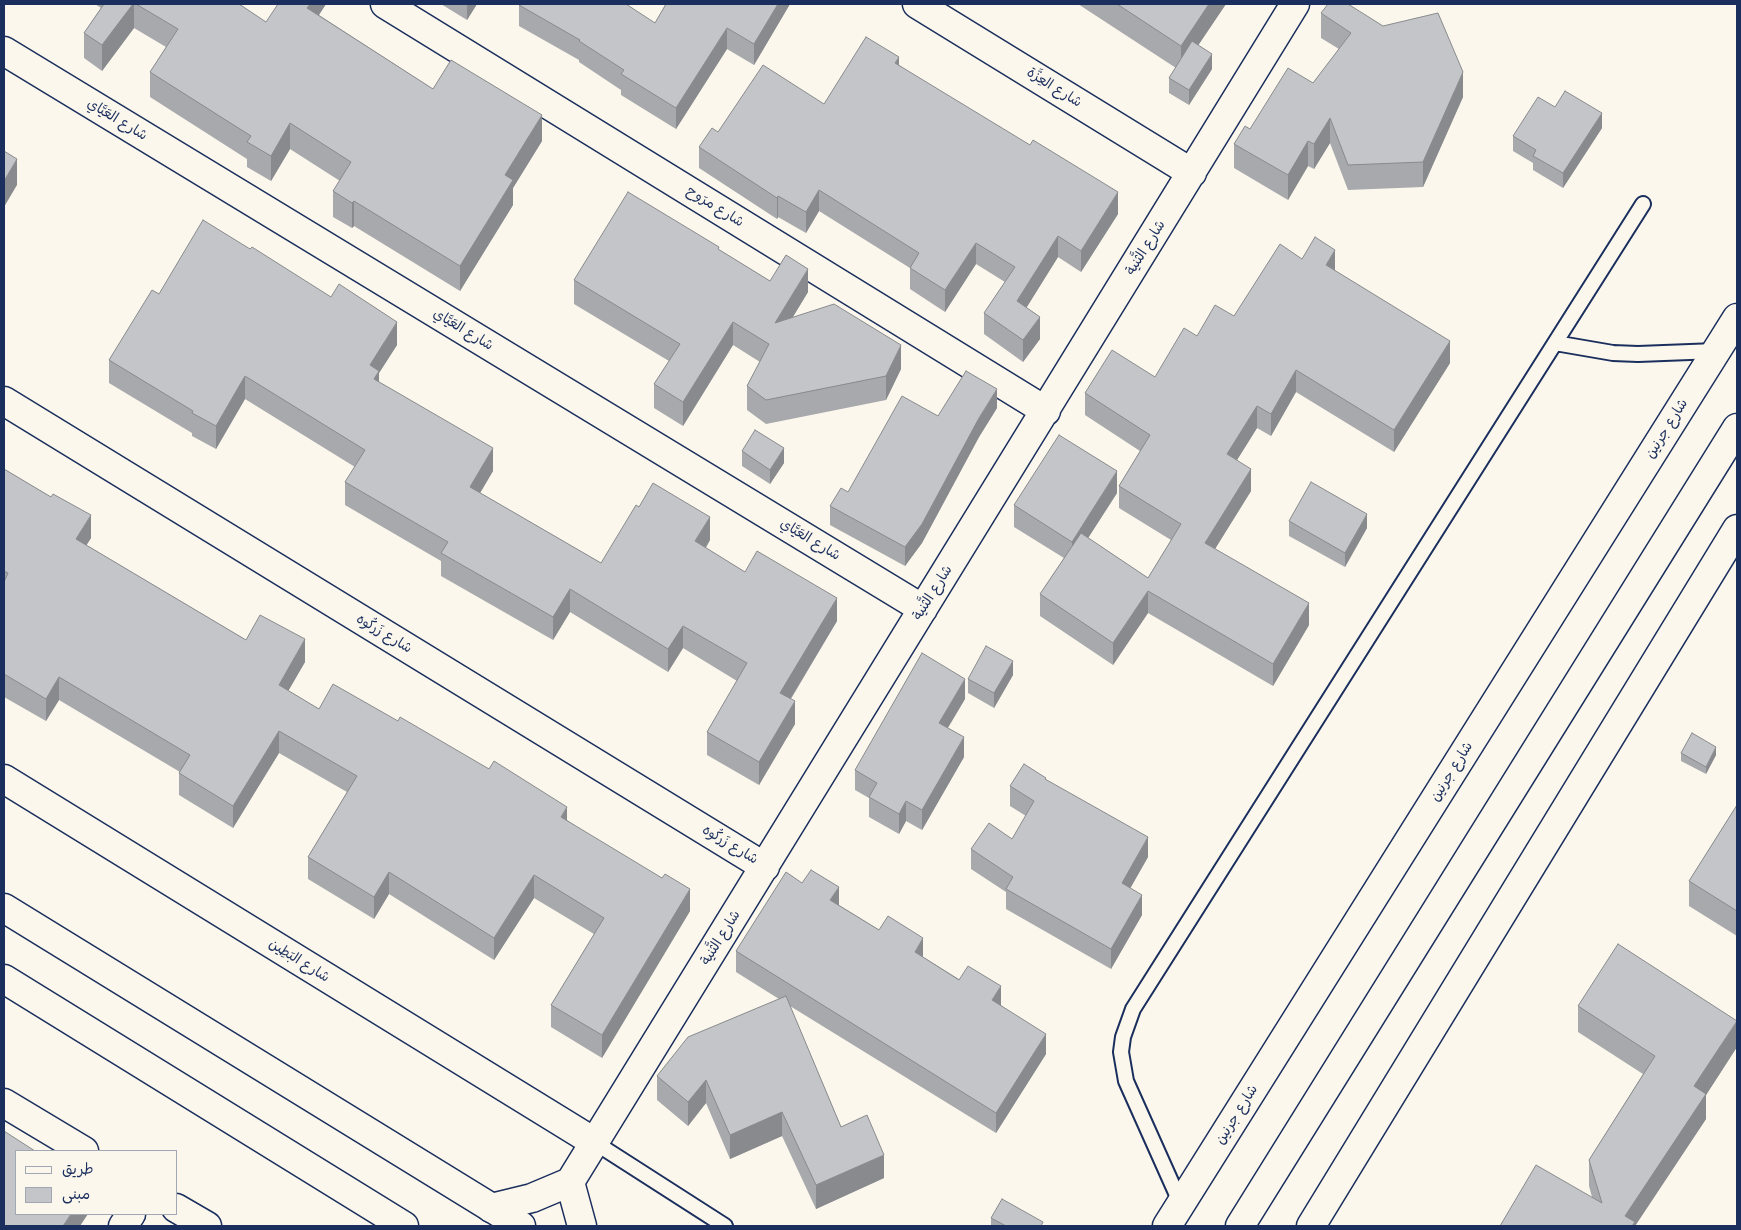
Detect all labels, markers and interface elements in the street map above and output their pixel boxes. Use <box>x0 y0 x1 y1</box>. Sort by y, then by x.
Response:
street label: شارع العِزَّة <box>1023 65 1085 111</box>
street label: شارع العَيَّاي <box>84 95 150 145</box>
street label: شارع مرَوح <box>683 183 747 231</box>
street label: شارع الثَّنية <box>1123 217 1169 279</box>
street label: شارع العَيَّاي <box>430 305 496 355</box>
street label: شارع جرنين <box>1642 396 1692 462</box>
street label: شارع العَيَّاي <box>777 515 843 565</box>
street label: شارع الثَّنية <box>910 562 956 624</box>
street label: شارع زَركُوه <box>353 611 415 657</box>
street label: شارع جرنين <box>1427 739 1477 805</box>
street label: شارع زَركُوه <box>699 822 761 868</box>
street label: شارع الثَّنية <box>698 907 744 969</box>
street label: شارع البَطِين <box>265 936 333 986</box>
street label: شارع جرنين <box>1212 1082 1262 1148</box>
legend <box>15 1150 178 1215</box>
text: طريق <box>62 1160 94 1179</box>
text: مبنى <box>62 1185 90 1204</box>

